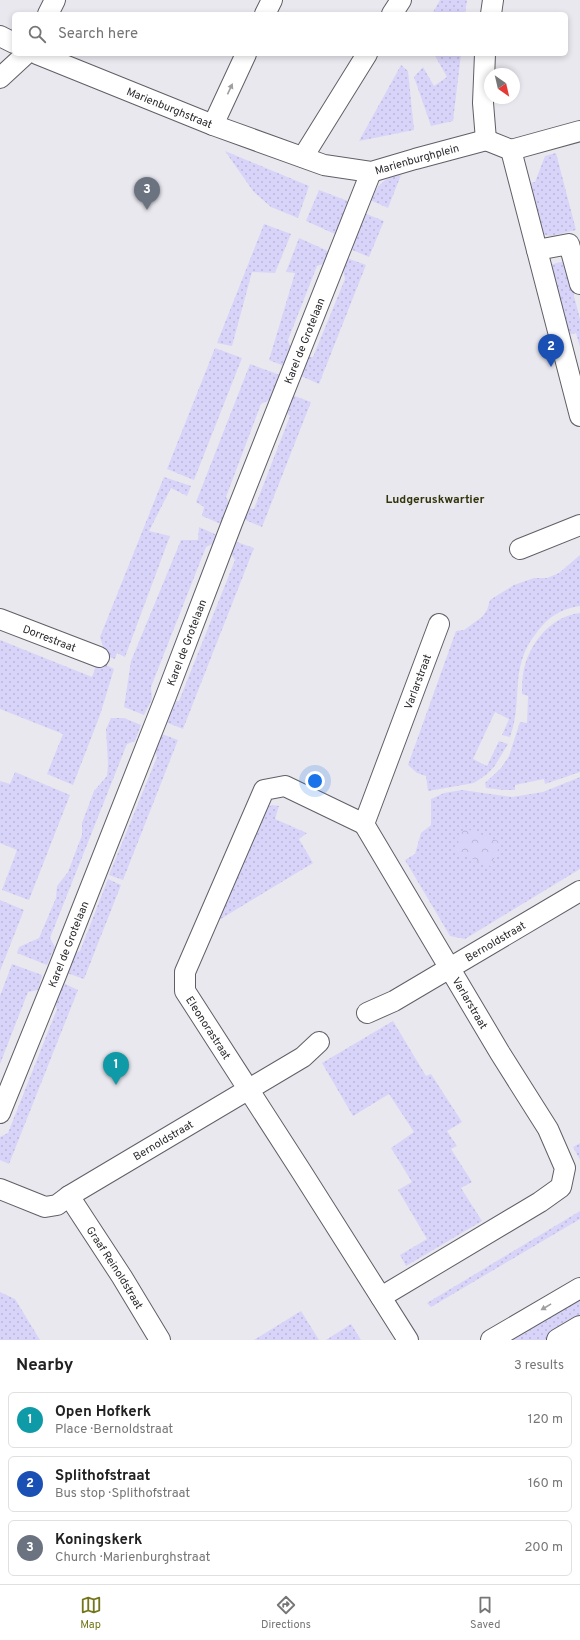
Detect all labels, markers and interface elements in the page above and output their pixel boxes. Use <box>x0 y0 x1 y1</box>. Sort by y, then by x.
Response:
search box <box>12 12 568 56</box>
icon: search <box>26 23 48 45</box>
text: Search here <box>58 25 138 44</box>
north arrow <box>484 68 520 104</box>
one-way arrow <box>227 84 233 95</box>
street label: Marienburghstraat <box>124 85 214 132</box>
street label: Marienburghplein <box>373 142 461 178</box>
pin: 3 <box>134 177 160 210</box>
street label: Karel de Grotelaan <box>282 296 328 386</box>
pin: 2 <box>538 334 564 367</box>
district label: Ludgeruskwartier <box>386 492 484 508</box>
street label: Karel de Grotelaan <box>164 598 210 688</box>
street label: Dorrestraat <box>20 622 78 656</box>
street label: Varlarstraat <box>402 652 435 712</box>
your location <box>305 771 325 791</box>
street label: Karel de Grotelaan <box>46 899 92 990</box>
street label: Bernoldstraat <box>463 919 528 965</box>
street label: Varlarstraat <box>449 975 490 1032</box>
street label: Eleonorastraat <box>182 994 233 1062</box>
pin: 1 <box>103 1052 129 1085</box>
street label: Bernoldstraat <box>131 1118 196 1164</box>
street label: Graaf Reinoldstraat <box>83 1224 146 1312</box>
one-way arrow <box>540 1304 552 1311</box>
text: Nearby <box>16 1355 73 1377</box>
text: 3 results <box>514 1358 564 1374</box>
text: Open Hofkerk <box>55 1403 151 1422</box>
text: 1 <box>27 1412 33 1428</box>
text: 120 m <box>528 1412 563 1428</box>
text: Place · Bernoldstraat <box>55 1422 173 1438</box>
text: Splithofstraat <box>55 1467 150 1486</box>
text: 2 <box>26 1476 34 1492</box>
text: 160 m <box>528 1476 563 1492</box>
text: Bus stop · Splithofstraat <box>55 1486 190 1502</box>
text: Koningskerk <box>55 1531 142 1550</box>
text: 3 <box>26 1540 34 1556</box>
text: 200 m <box>524 1540 563 1556</box>
text: Church · Marienburghstraat <box>55 1550 210 1566</box>
tab: Map <box>80 1594 102 1632</box>
tab: Directions <box>261 1594 311 1632</box>
tab: Saved <box>470 1594 500 1632</box>

